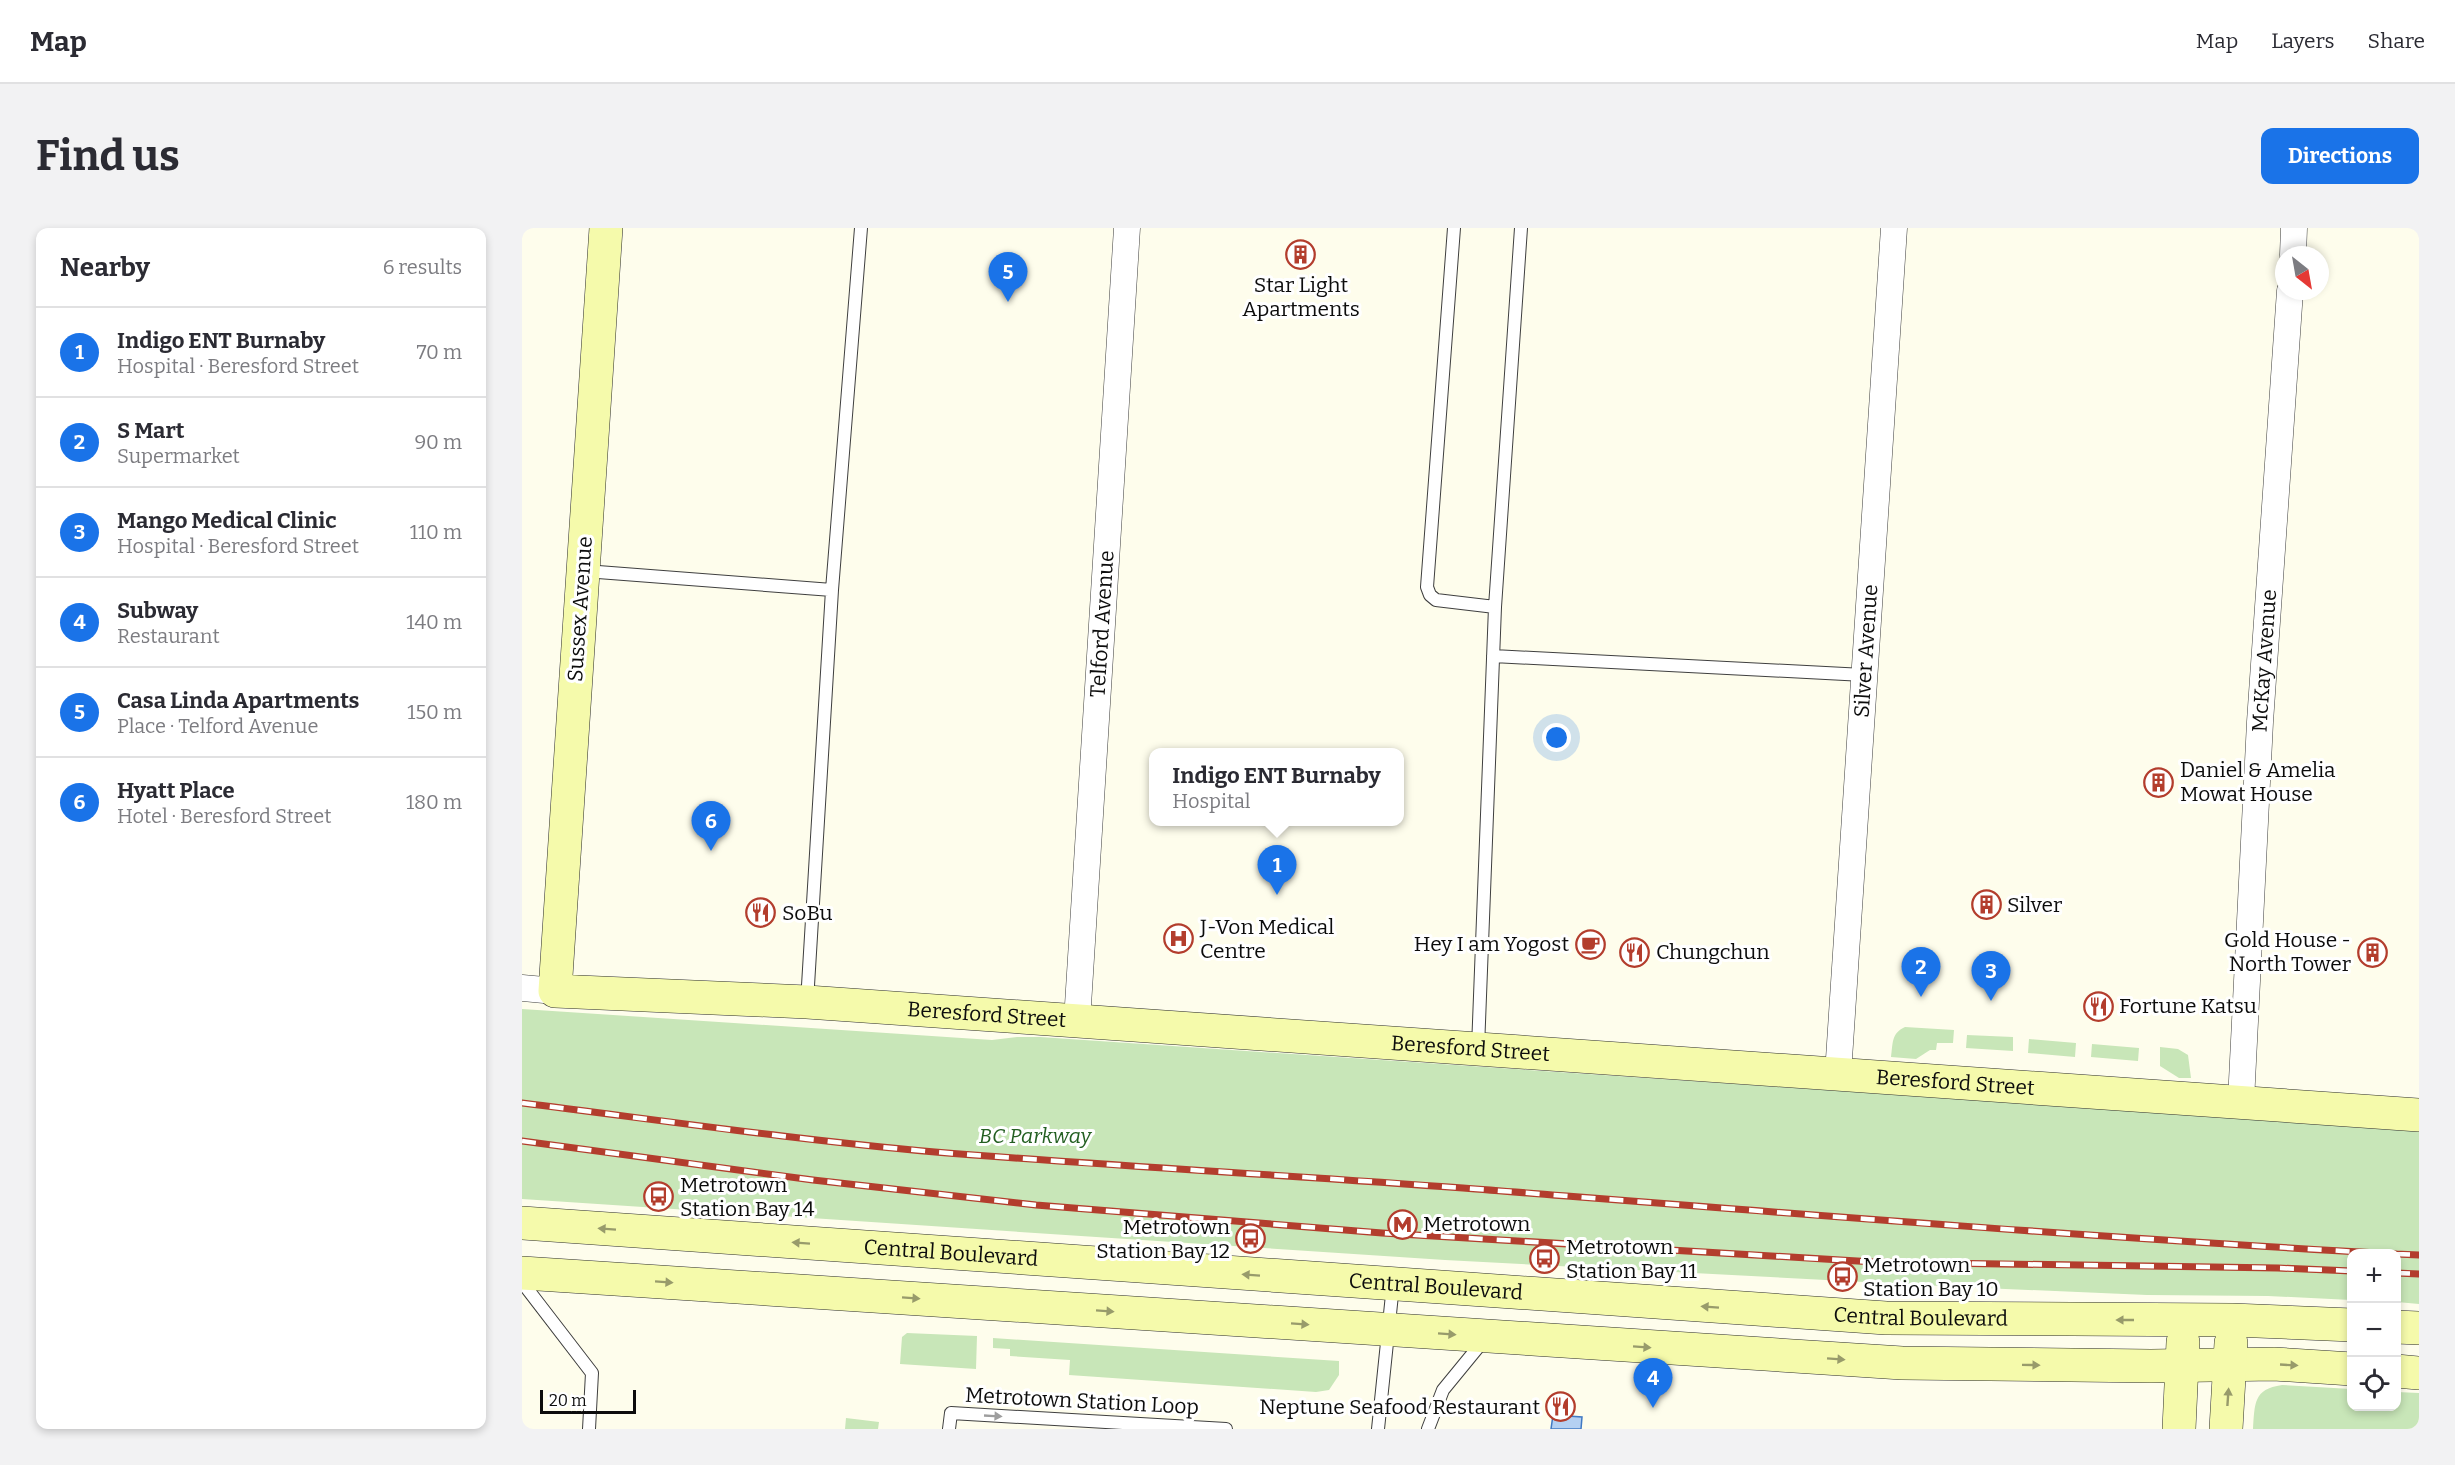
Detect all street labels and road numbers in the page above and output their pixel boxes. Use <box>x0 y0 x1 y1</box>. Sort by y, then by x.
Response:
street label: Sussex Avenue <box>562 535 598 683</box>
street label: Telford Avenue <box>1084 549 1120 698</box>
street label: Silver Avenue <box>1849 584 1883 718</box>
street label: McKay Avenue <box>2247 588 2282 733</box>
street label: Beresford Street <box>906 996 1067 1033</box>
street label: Beresford Street <box>1390 1030 1551 1067</box>
street label: Beresford Street <box>1875 1064 2036 1101</box>
street label: Central Boulevard <box>863 1234 1039 1272</box>
street label: Central Boulevard <box>1348 1268 1524 1306</box>
street label: Central Boulevard <box>1833 1301 2008 1332</box>
street label: Metrotown Station Loop <box>964 1382 1200 1420</box>

